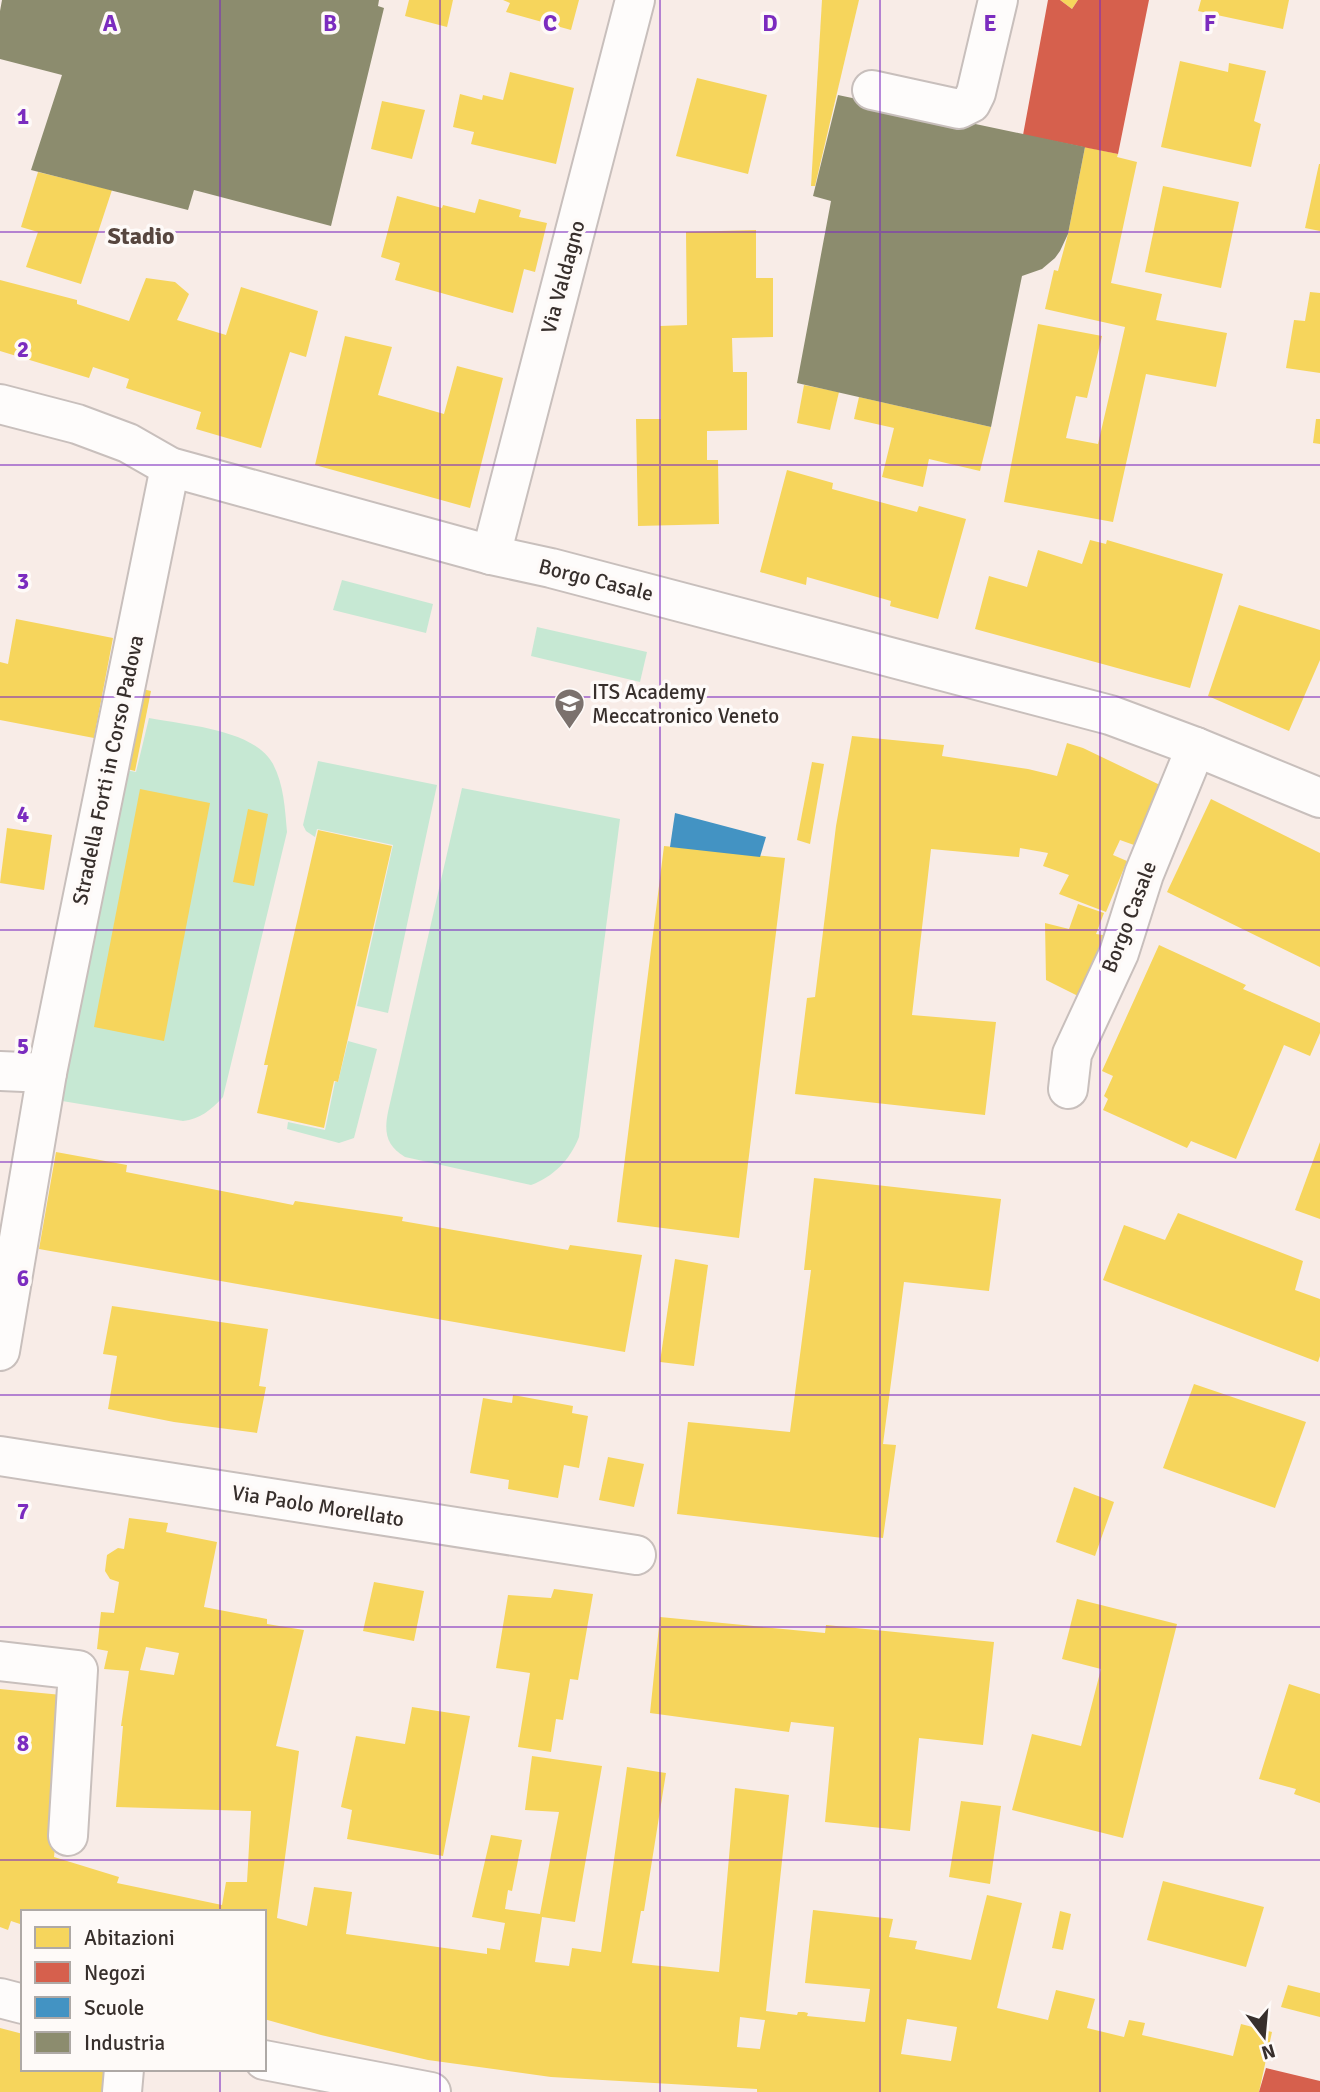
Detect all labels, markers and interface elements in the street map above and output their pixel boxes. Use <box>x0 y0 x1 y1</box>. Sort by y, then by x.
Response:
text: A <box>103 9 118 38</box>
text: B <box>323 9 337 38</box>
text: C <box>543 9 557 38</box>
text: D <box>762 9 778 38</box>
text: E <box>983 9 997 38</box>
text: F <box>1204 9 1216 38</box>
text: 1 <box>17 102 29 131</box>
street label: Via Valdagno <box>535 218 591 336</box>
district label: Stadio <box>107 221 175 251</box>
text: 2 <box>17 335 29 364</box>
street label: Borgo Casale <box>536 553 656 607</box>
text: 3 <box>17 567 29 596</box>
street label: Stradella Forti in Corso Padova <box>67 633 149 907</box>
place label: ITS Academy Meccatronico Veneto <box>592 679 779 729</box>
school or university icon: ITS Academy Meccatronico Veneto <box>552 687 586 731</box>
text: 4 <box>17 800 29 829</box>
street label: Borgo Casale <box>1096 858 1162 976</box>
text: 5 <box>17 1032 29 1061</box>
text: 6 <box>17 1264 29 1293</box>
street label: Via Paolo Morellato <box>230 1480 406 1532</box>
text: 7 <box>17 1497 29 1526</box>
text: 8 <box>17 1729 29 1758</box>
legend <box>21 1910 266 2071</box>
text: Abitazioni <box>84 1925 175 1951</box>
text: Negozi <box>84 1960 146 1986</box>
text: Scuole <box>84 1995 144 2021</box>
north arrow <box>1229 2001 1299 2071</box>
text: Industria <box>84 2030 165 2056</box>
text: N <box>1259 2038 1278 2065</box>

